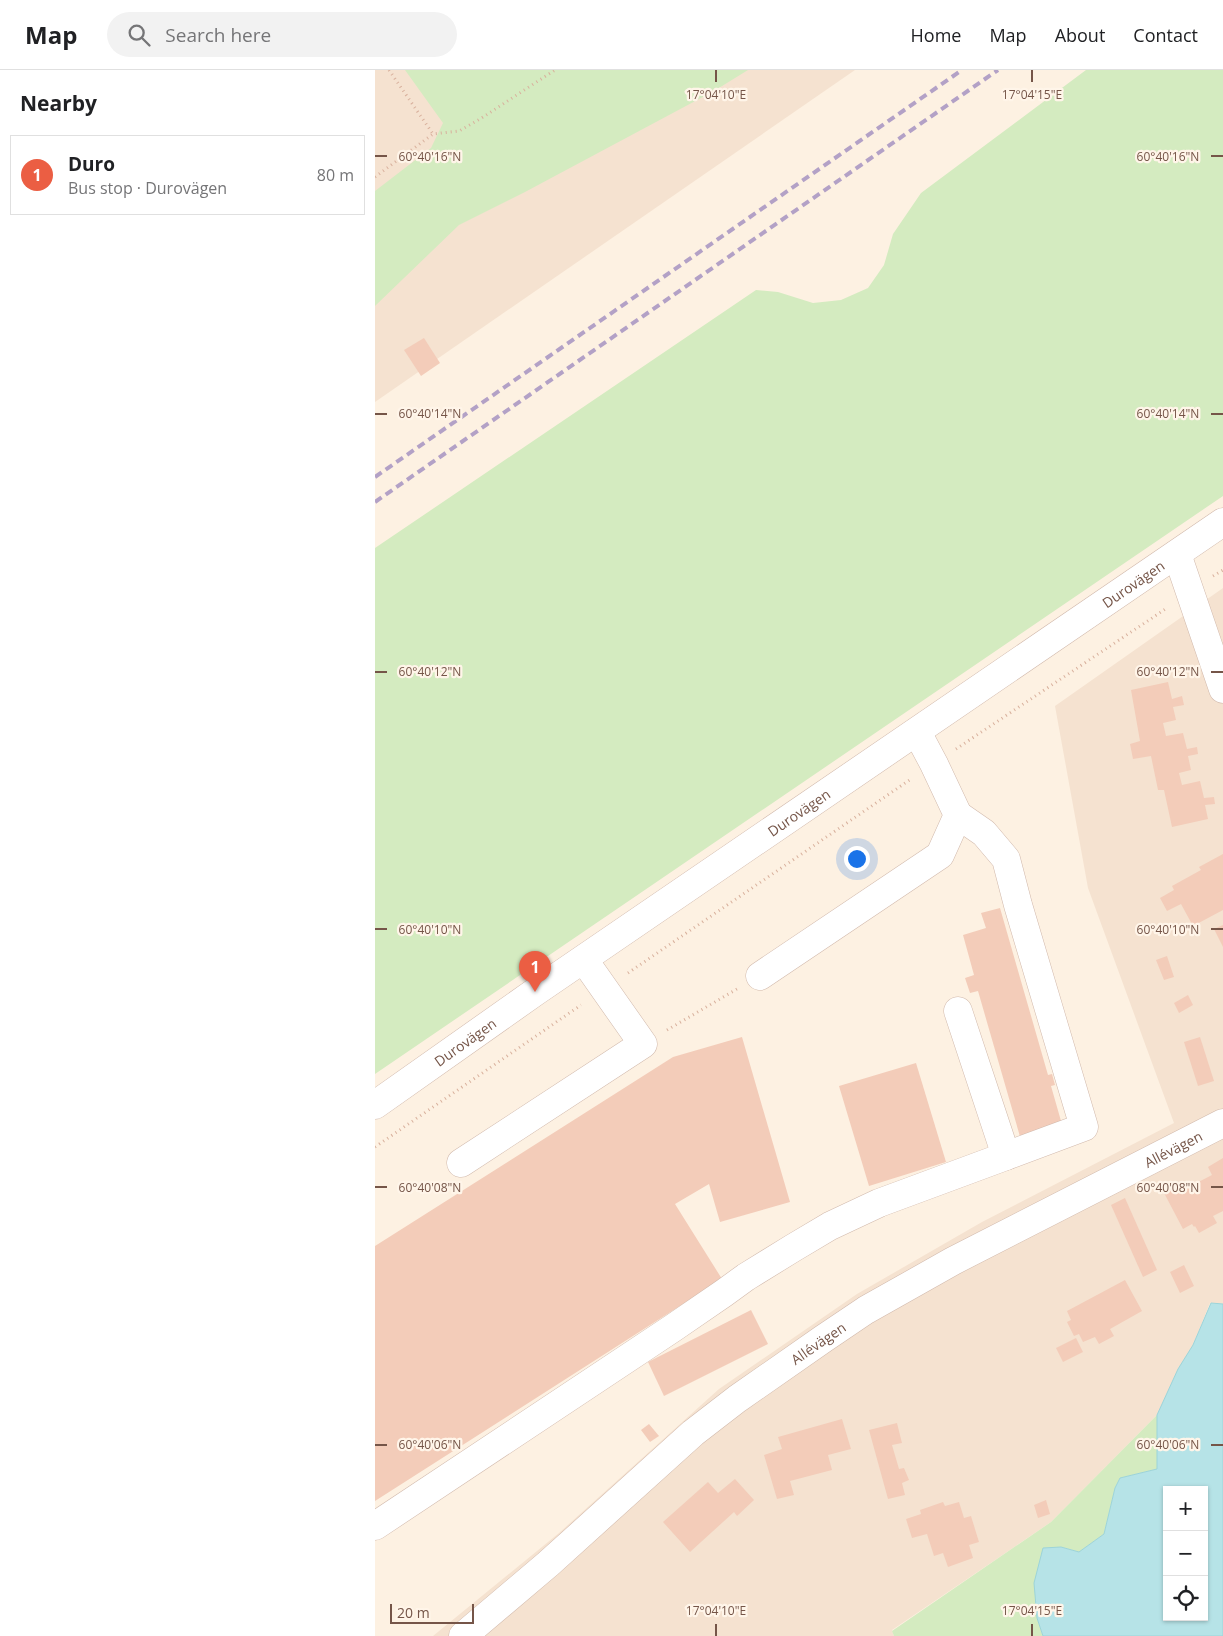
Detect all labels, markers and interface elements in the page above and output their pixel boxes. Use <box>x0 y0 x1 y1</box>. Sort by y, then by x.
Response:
search box <box>107 12 457 57</box>
text: Map <box>25 18 77 51</box>
icon: search <box>125 21 153 49</box>
text: Search here <box>165 22 271 48</box>
text: Home <box>911 23 961 47</box>
text: Map <box>989 23 1027 47</box>
text: About <box>1055 23 1105 47</box>
text: Contact <box>1133 23 1198 47</box>
text: 17°04'10"E <box>686 86 746 103</box>
text: 17°04'15"E <box>1002 86 1062 103</box>
text: Nearby <box>20 89 97 117</box>
text: 60°40'16"N <box>399 148 461 165</box>
text: 60°40'16"N <box>1137 148 1199 165</box>
text: Duro <box>68 151 115 177</box>
text: 1 <box>32 164 42 186</box>
text: 80 m <box>317 164 354 186</box>
text: Bus stop · Durovägen <box>68 177 227 199</box>
text: 60°40'14"N <box>399 405 461 422</box>
text: 60°40'14"N <box>1137 405 1199 422</box>
street label: Durovägen <box>1098 555 1168 612</box>
text: 60°40'12"N <box>399 663 461 680</box>
text: 60°40'12"N <box>1137 663 1199 680</box>
street label: Durovägen <box>764 784 833 840</box>
your location <box>844 846 870 872</box>
text: 60°40'10"N <box>399 921 461 938</box>
text: 60°40'10"N <box>1137 921 1199 938</box>
pin: 1 <box>519 951 551 992</box>
street label: Durovägen <box>430 1013 500 1070</box>
street label: Allévägen <box>1141 1126 1205 1171</box>
text: 60°40'08"N <box>399 1179 461 1196</box>
text: 60°40'08"N <box>1137 1179 1199 1196</box>
street label: Allévägen <box>787 1317 849 1368</box>
text: 60°40'06"N <box>399 1436 461 1453</box>
text: 60°40'06"N <box>1137 1436 1199 1453</box>
map controls <box>1163 1486 1208 1621</box>
button: + <box>1163 1486 1208 1531</box>
button: − <box>1163 1531 1208 1576</box>
button: locate <box>1163 1576 1208 1621</box>
scale bar <box>390 1601 474 1624</box>
text: 17°04'10"E <box>686 1602 746 1619</box>
text: 17°04'15"E <box>1002 1602 1062 1619</box>
text: 20 m <box>397 1603 430 1622</box>

